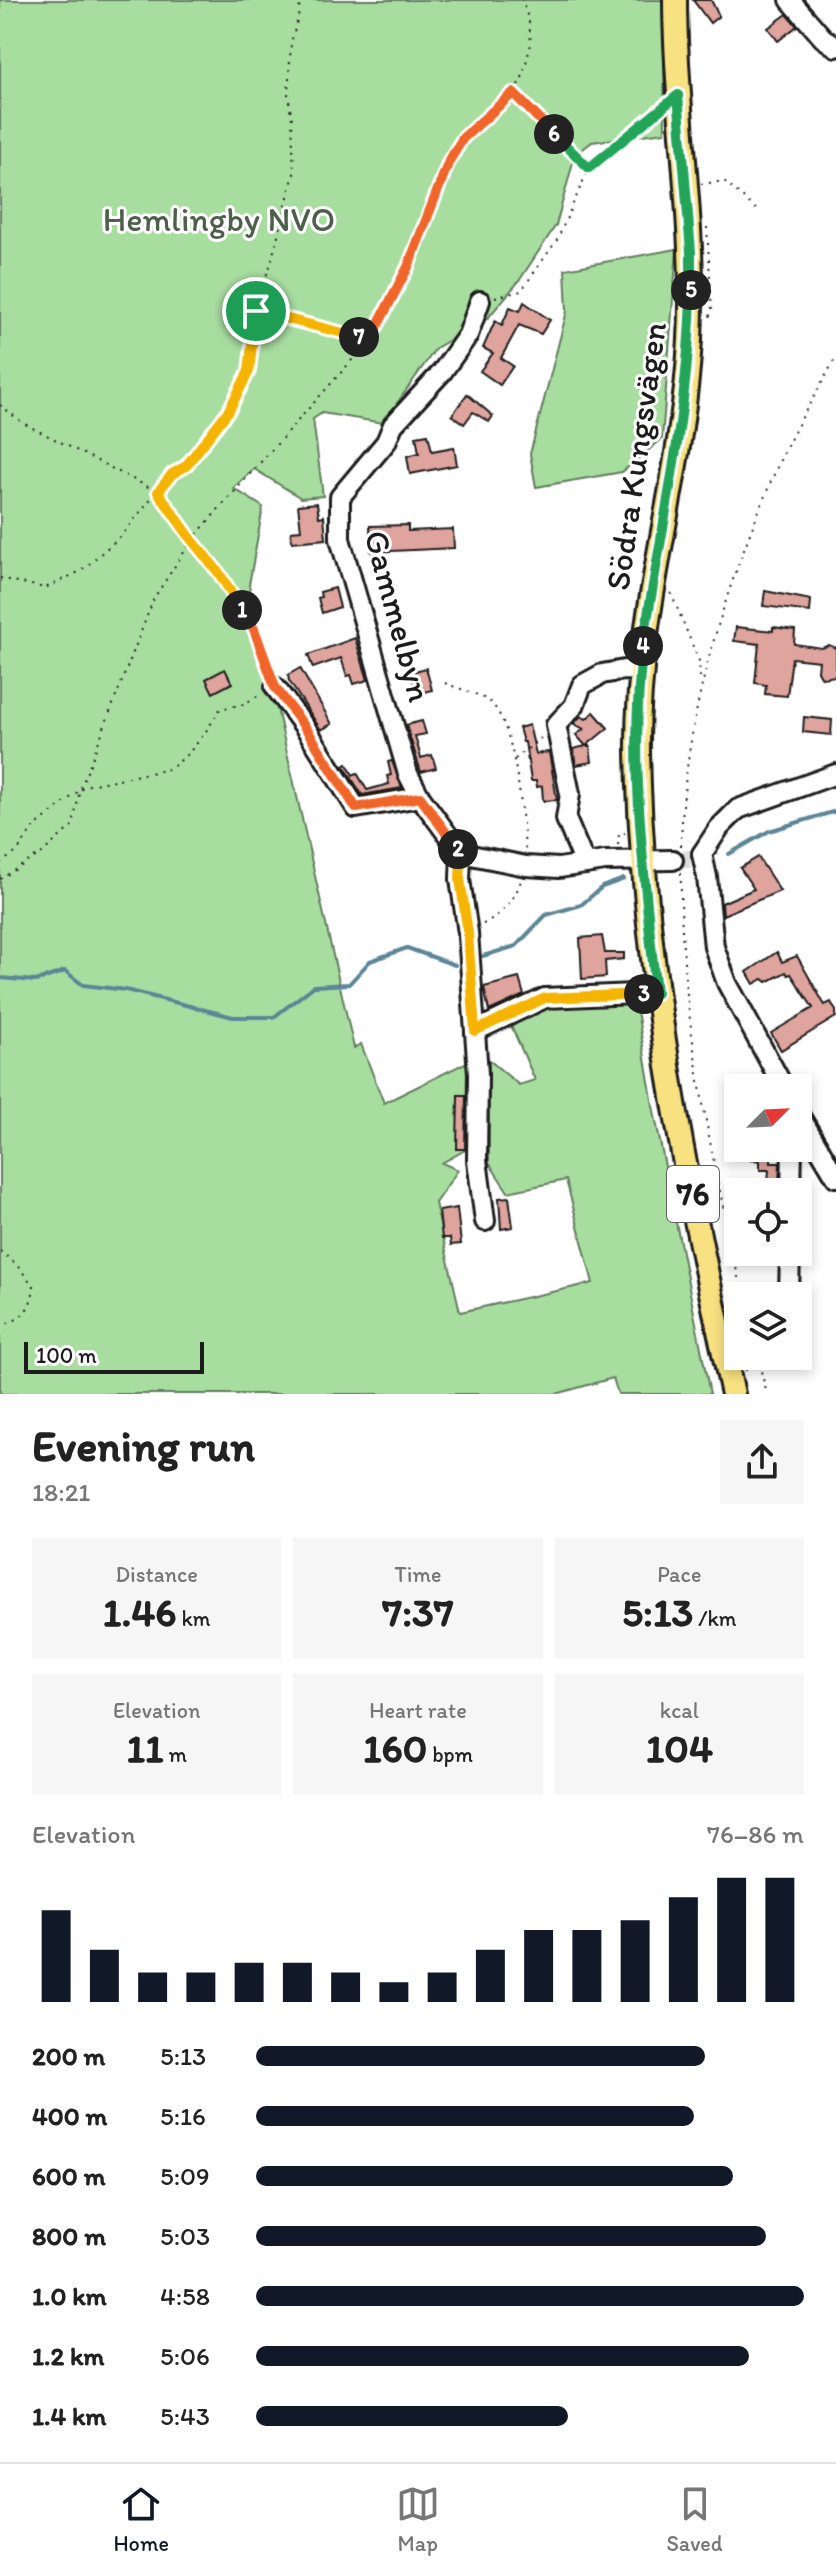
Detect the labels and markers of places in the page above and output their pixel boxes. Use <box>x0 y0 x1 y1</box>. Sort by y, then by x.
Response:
pin: 6 <box>534 114 574 154</box>
pin: 5 <box>671 270 711 310</box>
pin <box>222 277 290 345</box>
pin: 7 <box>339 317 379 357</box>
pin: 1 <box>222 590 262 630</box>
pin: 4 <box>623 626 663 666</box>
pin: 2 <box>438 829 478 869</box>
pin: 3 <box>624 974 664 1014</box>

